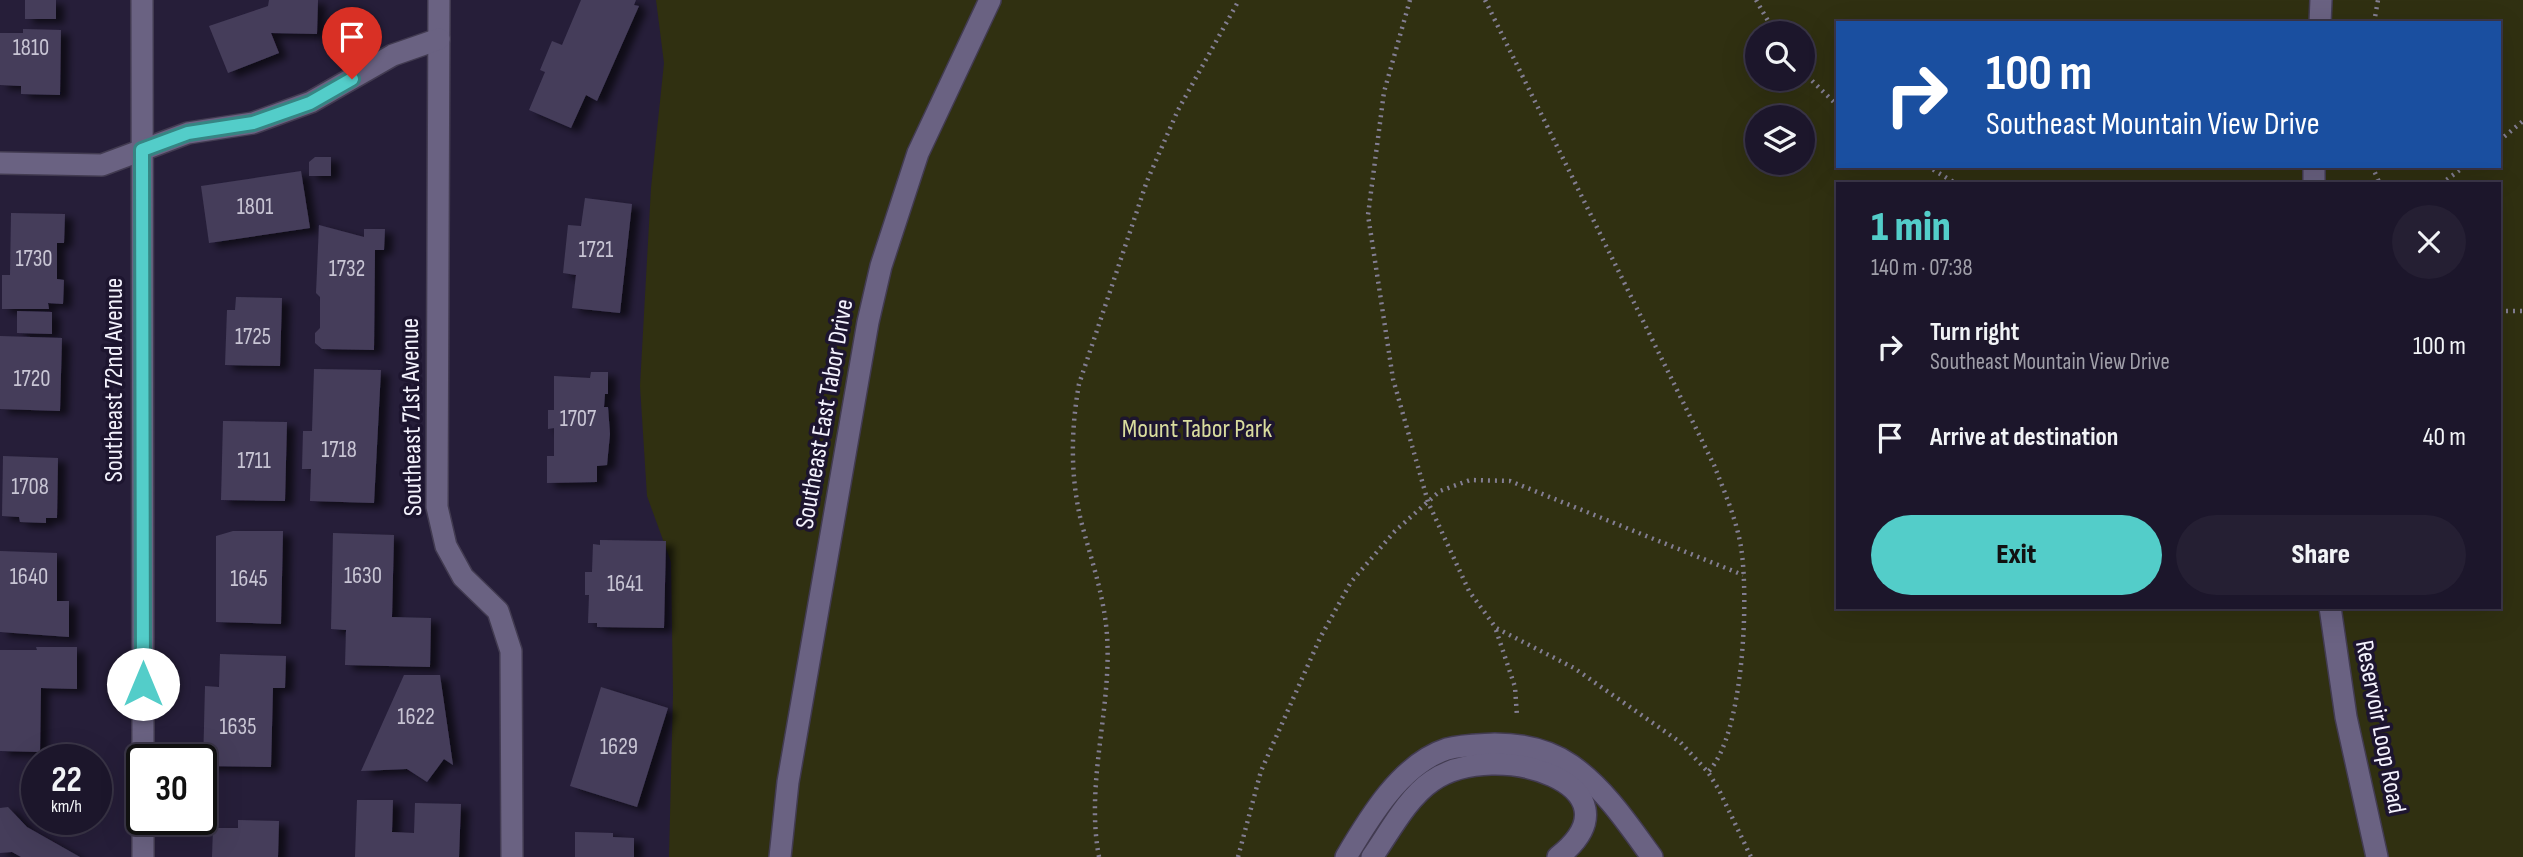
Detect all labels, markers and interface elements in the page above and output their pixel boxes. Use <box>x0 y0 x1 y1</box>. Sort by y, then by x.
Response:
pin <box>322 7 382 79</box>
icon: arrive <box>333 18 371 56</box>
map controls <box>1745 21 1815 175</box>
button: search <box>1745 21 1815 91</box>
house number: 1810 <box>13 34 49 62</box>
text: 100 m <box>1986 45 2092 104</box>
icon: right <box>1871 49 1962 140</box>
button: layers <box>1745 105 1815 175</box>
text: Southeast Mountain View Drive <box>1986 105 2320 144</box>
house number: 1801 <box>237 193 273 221</box>
text: 1 min <box>1871 202 1951 253</box>
button: close <box>2392 205 2466 279</box>
house number: 1721 <box>579 236 613 264</box>
house number: 1730 <box>15 245 53 273</box>
text: 140 m · 07:38 <box>1871 254 1973 282</box>
house number: 1732 <box>329 255 365 283</box>
street label: Southeast 72nd Avenue <box>99 278 130 482</box>
street label: Southeast East Tabor Drive <box>790 297 860 531</box>
text: Turn right <box>1930 317 2019 348</box>
street label: Southeast 71st Avenue <box>395 318 429 516</box>
house number: 1725 <box>235 323 271 351</box>
icon: right <box>1871 328 1909 366</box>
text: 100 m <box>2413 331 2466 362</box>
text: Southeast Mountain View Drive <box>1930 348 2170 376</box>
house number: 1720 <box>14 365 50 393</box>
house number: 1707 <box>560 405 596 433</box>
park label: Mount Tabor Park <box>1122 414 1272 445</box>
icon: arrive <box>1871 419 1909 457</box>
text: Arrive at destination <box>1930 422 2118 453</box>
text: 40 m <box>2423 422 2466 453</box>
house number: 1718 <box>321 436 357 464</box>
house number: 1711 <box>237 447 271 475</box>
house number: 1708 <box>11 473 49 501</box>
button: Exit <box>1871 515 2162 595</box>
button: Share <box>2176 515 2466 595</box>
house number: 1630 <box>344 562 382 590</box>
house number: 1640 <box>10 563 48 591</box>
house number: 1645 <box>230 565 268 593</box>
house number: 1641 <box>607 570 643 598</box>
street label: Reservoir Loop Road <box>2348 638 2412 816</box>
position arrow <box>106 647 180 721</box>
house number: 1622 <box>397 703 435 731</box>
house number: 1635 <box>220 713 256 741</box>
house number: 1629 <box>600 733 638 761</box>
speed limit sign: 30 <box>126 744 217 835</box>
text: 22 <box>51 759 82 802</box>
text: km/h <box>51 796 82 817</box>

